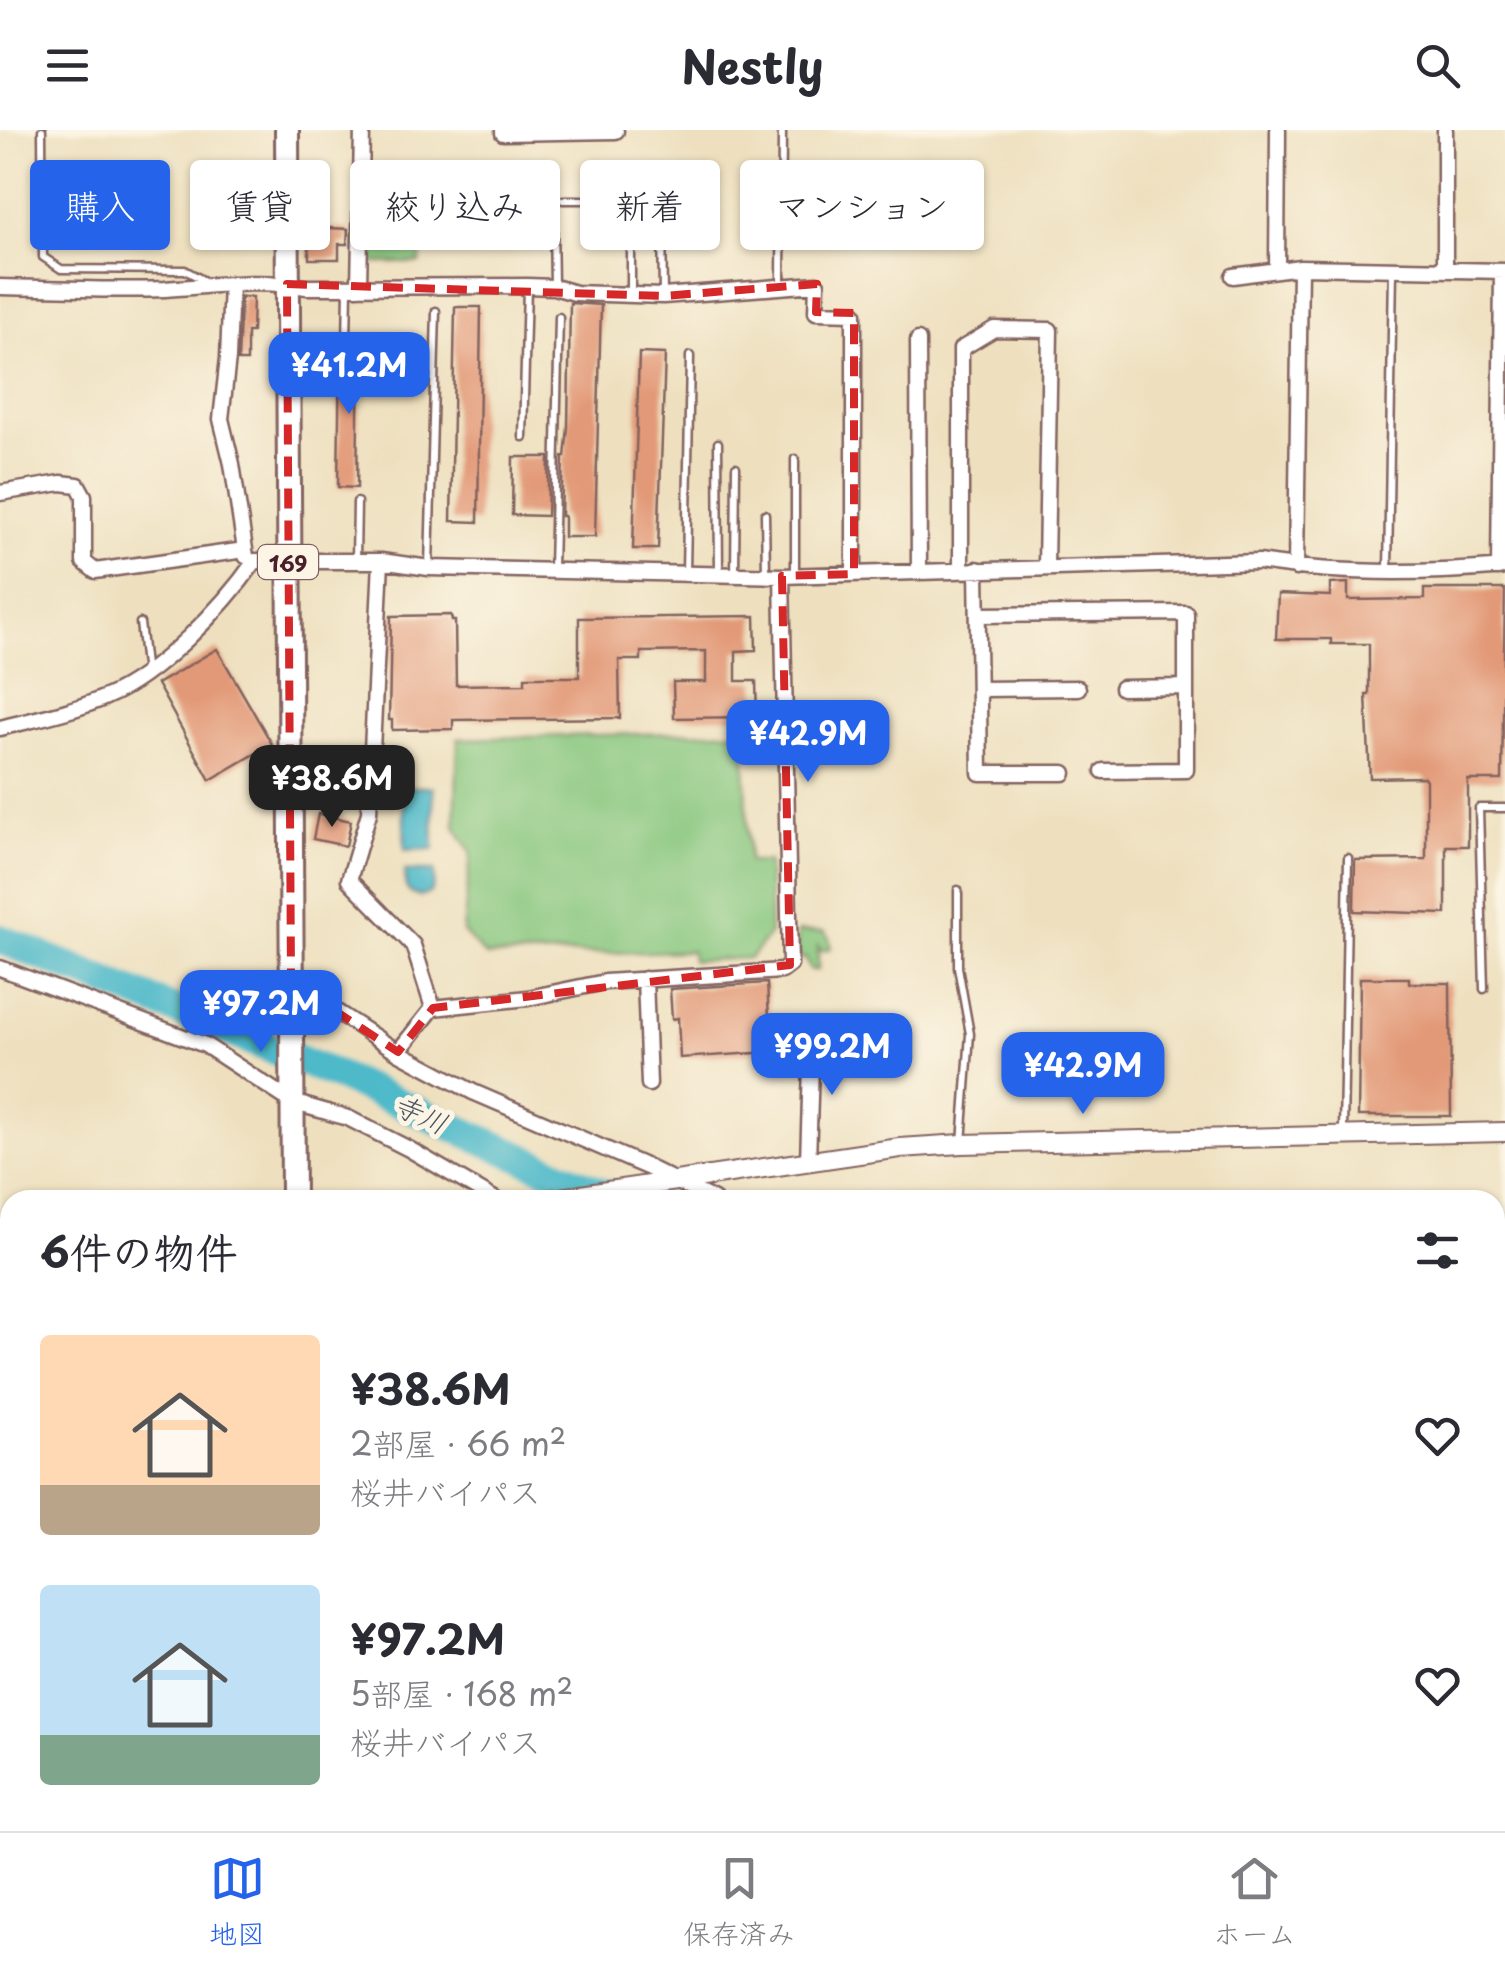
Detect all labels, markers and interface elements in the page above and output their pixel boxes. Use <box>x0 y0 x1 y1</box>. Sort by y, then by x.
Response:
text: Nestly <box>682 31 823 99</box>
icon: menu <box>40 38 95 93</box>
icon: search <box>1410 38 1465 93</box>
chip: 購入 <box>30 160 170 250</box>
chip: 賃貸 <box>190 160 330 250</box>
chip: 絞り込み <box>350 160 560 250</box>
chip: 新着 <box>580 160 720 250</box>
chip: マンション <box>740 160 984 250</box>
pin: ¥41.2M <box>268 332 430 417</box>
text: ¥41.2M <box>291 340 407 388</box>
road number: 169 <box>258 545 318 579</box>
pin: ¥42.9M <box>727 700 889 785</box>
text: ¥42.9M <box>748 708 868 756</box>
pin: ¥38.6M <box>251 745 413 830</box>
text: ¥38.6M <box>271 753 393 801</box>
pin: ¥97.2M <box>180 970 342 1055</box>
text: ¥97.2M <box>202 978 320 1026</box>
pin: ¥99.2M <box>751 1013 913 1098</box>
text: ¥99.2M <box>773 1021 891 1069</box>
pin: ¥42.9M <box>1002 1032 1164 1117</box>
text: ¥42.9M <box>1023 1040 1143 1088</box>
water label: 寺川 <box>387 1082 455 1144</box>
text: 6件の物件 <box>40 1219 238 1282</box>
icon: filters <box>1410 1223 1465 1278</box>
text: ¥38.6M <box>350 1356 511 1419</box>
icon: home <box>120 1375 240 1495</box>
icon: heart <box>1410 1408 1465 1463</box>
text: 2部屋 · 66 m² <box>350 1419 566 1467</box>
text: 桜井バイパス <box>350 1467 541 1515</box>
text: ¥97.2M <box>350 1606 505 1669</box>
icon: home <box>120 1625 240 1745</box>
icon: heart <box>1410 1658 1465 1713</box>
text: 5部屋 · 168 m² <box>350 1669 573 1717</box>
text: 桜井バイパス <box>350 1717 541 1765</box>
tab: 地図 <box>209 1851 265 1954</box>
tab: 保存済み <box>683 1851 795 1954</box>
tab: ホーム <box>1213 1851 1296 1954</box>

